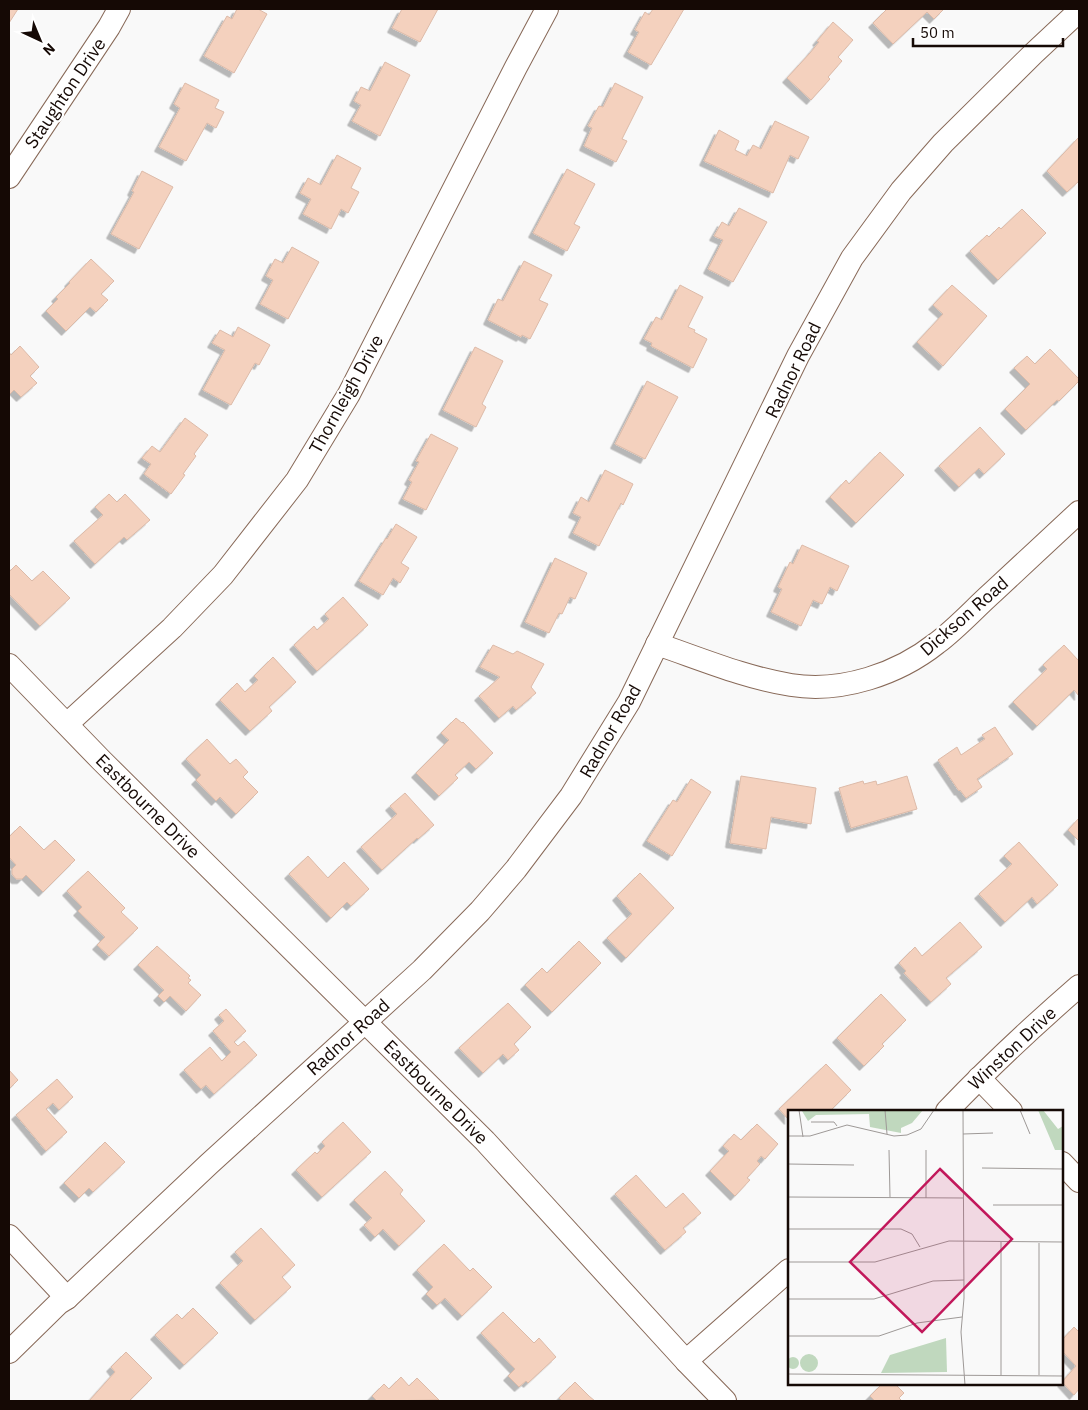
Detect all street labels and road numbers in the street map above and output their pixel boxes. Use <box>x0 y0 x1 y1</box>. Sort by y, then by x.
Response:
street label: Staughton Drive <box>19 33 111 153</box>
street label: Radnor Road <box>760 318 826 422</box>
street label: Thornleigh Drive <box>304 330 388 458</box>
street label: Dickson Road <box>915 571 1013 661</box>
street label: Radnor Road <box>574 680 646 782</box>
street label: Eastbourne Drive <box>91 749 205 863</box>
street label: Radnor Road <box>302 994 394 1080</box>
street label: Winston Drive <box>963 1001 1061 1095</box>
street label: Eastbourne Drive <box>379 1035 493 1149</box>

